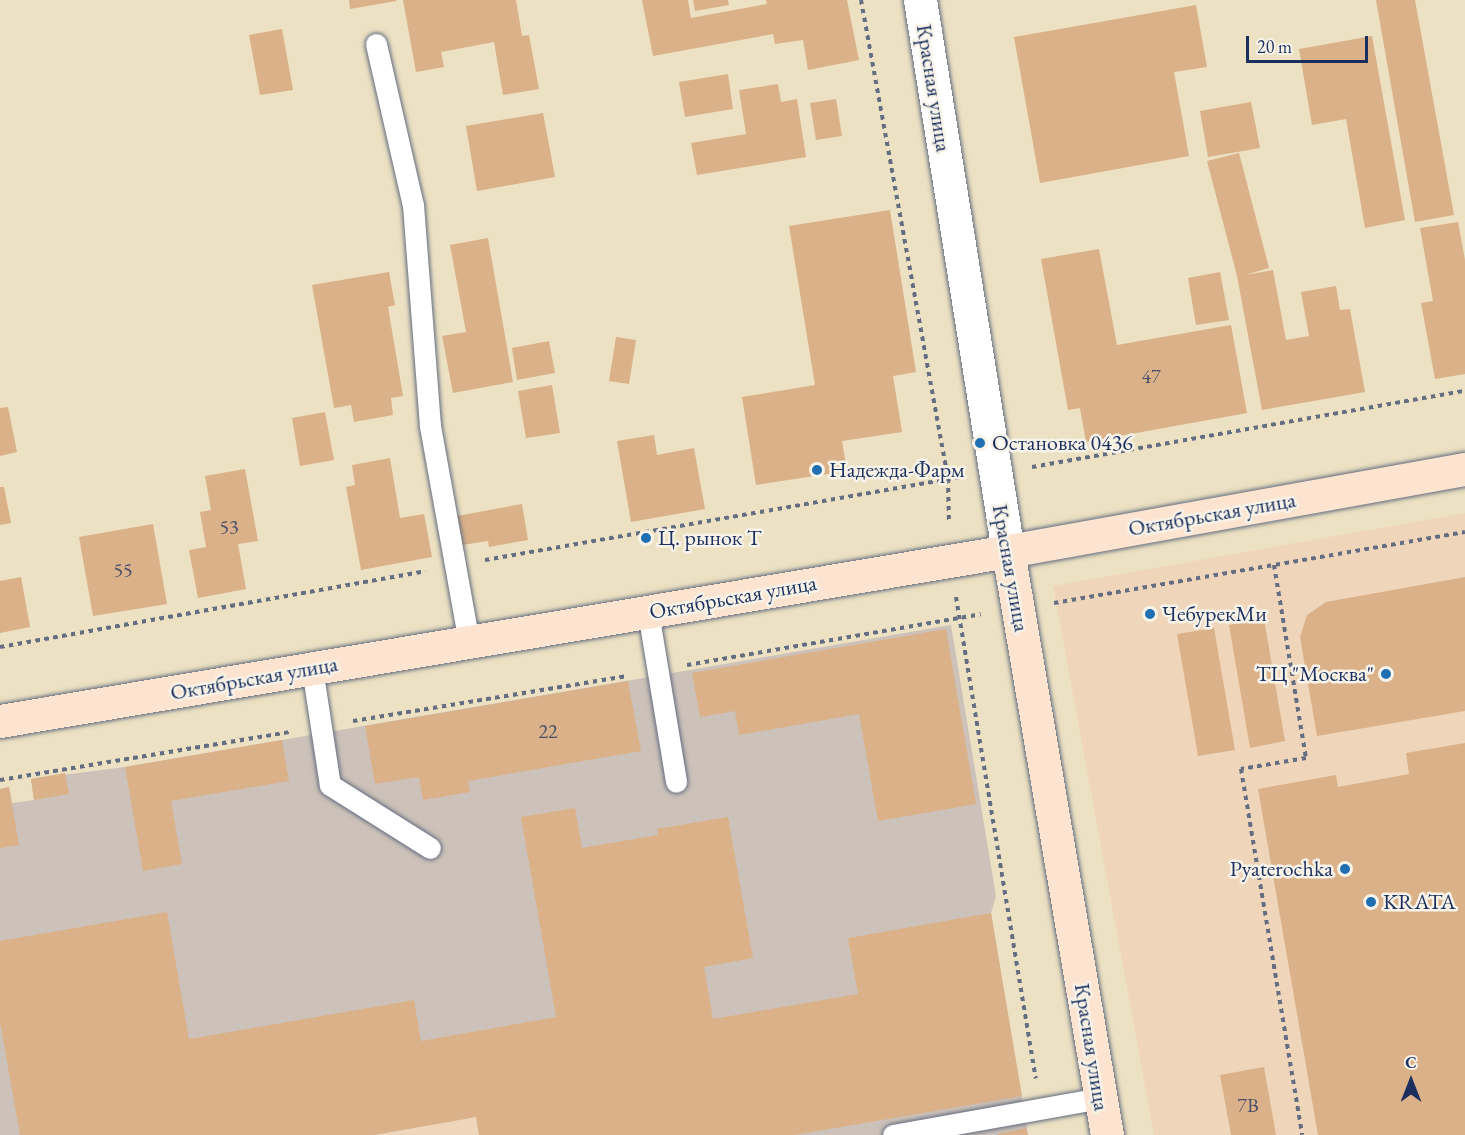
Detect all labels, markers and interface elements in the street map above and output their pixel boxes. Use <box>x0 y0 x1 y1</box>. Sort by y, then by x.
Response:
street label: Красная улица <box>911 22 957 154</box>
scale bar <box>1249 24 1370 62</box>
text: 20 m <box>1257 35 1292 58</box>
house number: 47 <box>1141 364 1161 388</box>
place label: Остановка 0436 <box>992 430 1133 456</box>
marker: Остановка 0436 <box>973 436 987 450</box>
place label: Надежда-Фарм <box>829 457 965 483</box>
marker: Надежда-Фарм <box>810 463 824 477</box>
street label: Октябрьская улица <box>1126 486 1298 542</box>
street label: Красная улица <box>987 502 1035 634</box>
house number: 53 <box>219 515 239 539</box>
place label: Ц. рынок Т <box>658 525 761 551</box>
marker: Ц. рынок Т <box>639 531 653 545</box>
house number: 55 <box>113 558 133 582</box>
street label: Октябрьская улица <box>647 569 819 625</box>
place label: ЧебурекМи <box>1162 601 1267 627</box>
marker: ЧебурекМи <box>1143 607 1157 621</box>
street label: Октябрьская улица <box>168 650 340 706</box>
place label: ТЦ "Москва" <box>1256 661 1374 687</box>
marker: ТЦ "Москва" <box>1379 667 1393 681</box>
house number: 22 <box>538 719 558 743</box>
place label: Pyaterochka <box>1230 856 1333 882</box>
marker: Pyaterochka <box>1338 862 1352 876</box>
place label: KRATA <box>1383 889 1456 915</box>
marker: KRATA <box>1364 895 1378 909</box>
street label: Красная улица <box>1069 981 1115 1113</box>
north arrow <box>1381 1051 1441 1111</box>
text: С <box>1405 1052 1417 1073</box>
house number: 7В <box>1237 1093 1259 1117</box>

